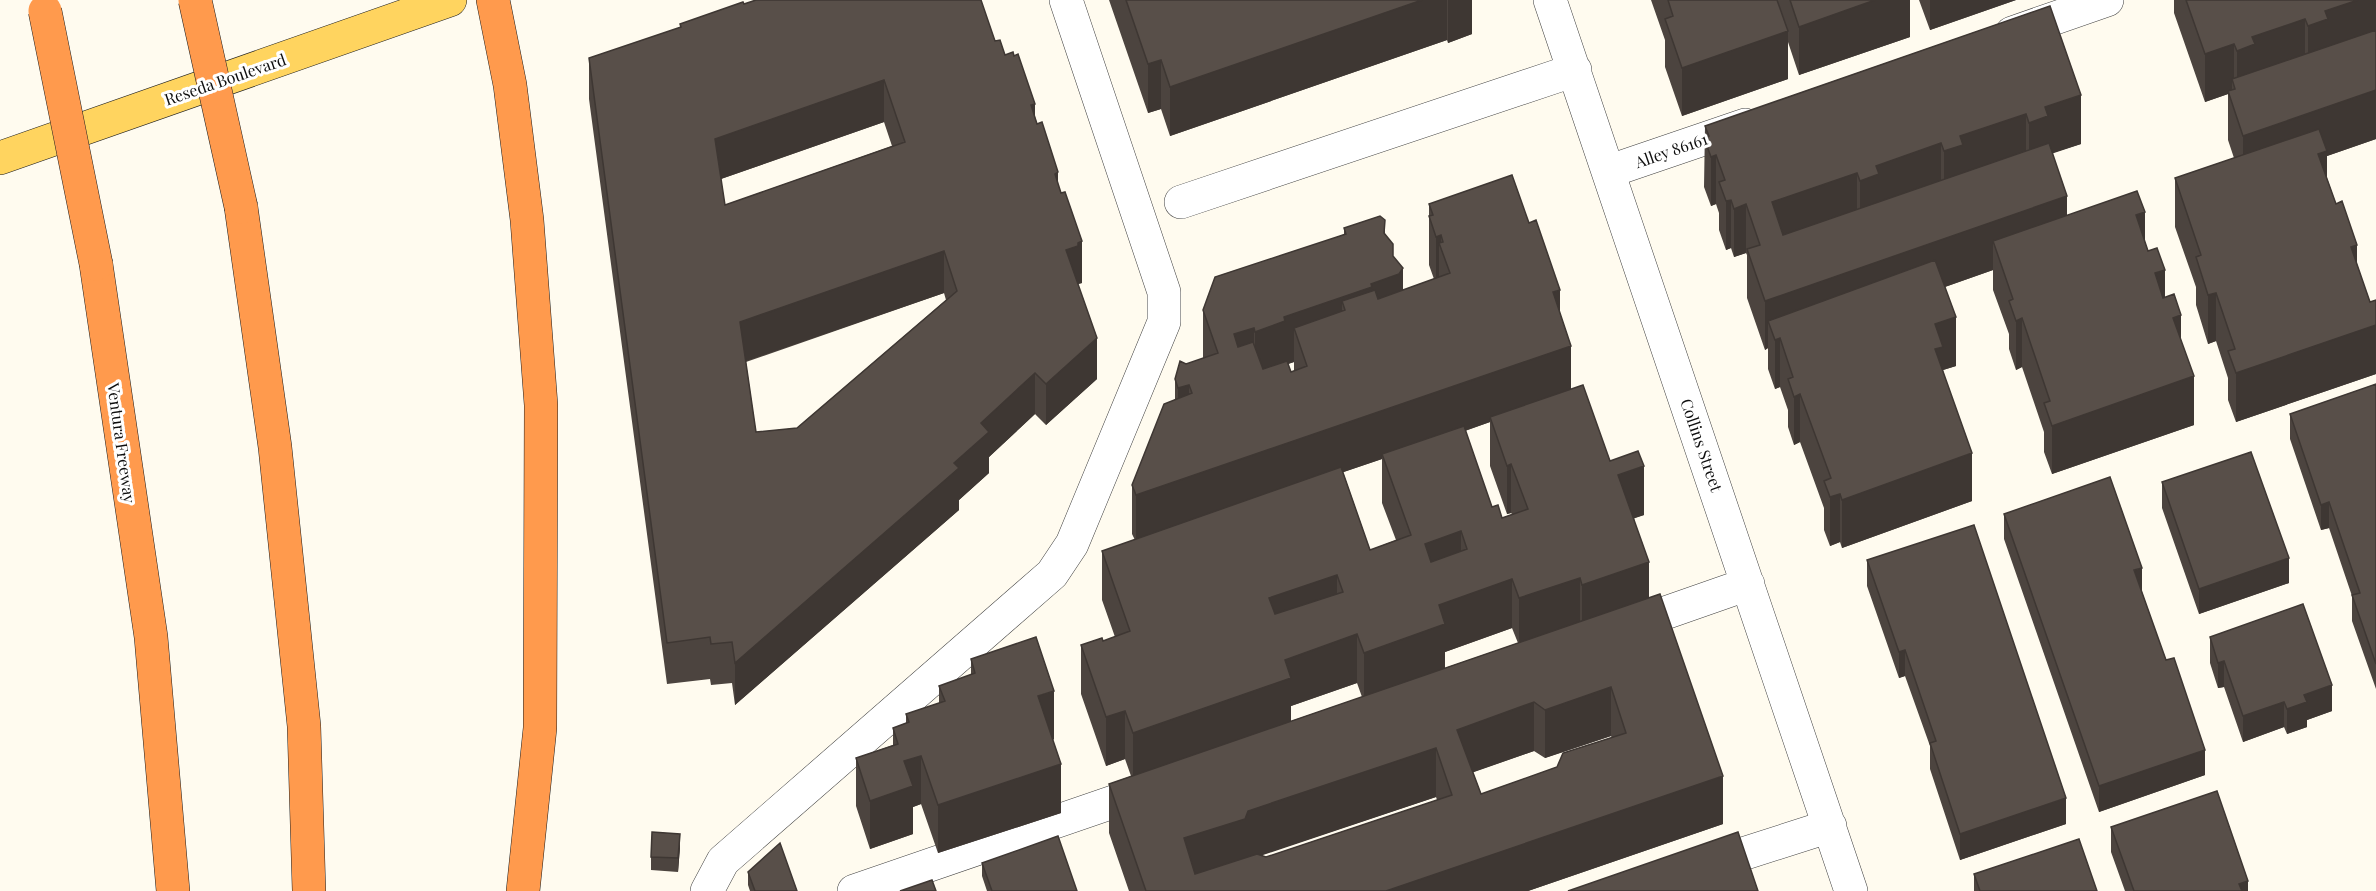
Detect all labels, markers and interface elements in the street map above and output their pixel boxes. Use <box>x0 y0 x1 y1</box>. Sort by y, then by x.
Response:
street label: Reseda Boulevard <box>162 48 288 110</box>
street label: Alley 86161 <box>1631 128 1710 173</box>
street label: Ventura Freeway <box>103 381 141 504</box>
street label: Collins Street <box>1676 396 1728 495</box>

